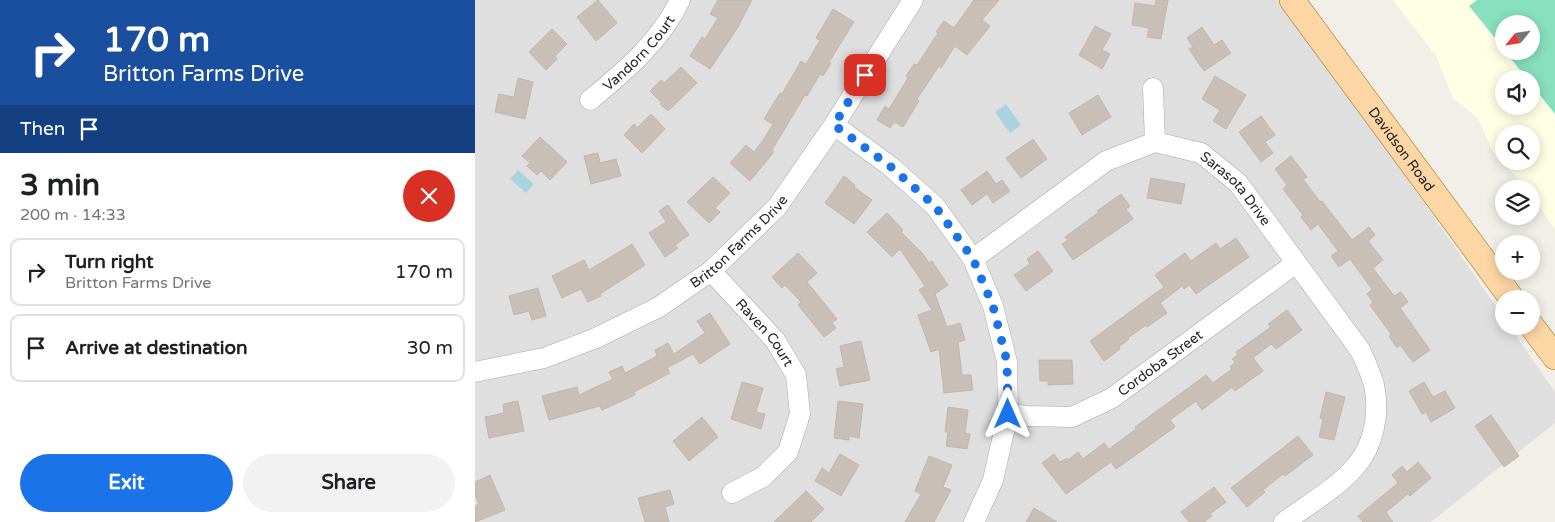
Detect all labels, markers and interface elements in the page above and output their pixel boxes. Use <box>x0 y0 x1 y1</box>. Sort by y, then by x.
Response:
street label: Vandorn Court <box>600 12 679 95</box>
north arrow <box>1495 15 1540 60</box>
map controls <box>1495 15 1540 335</box>
text: 170 m <box>103 19 210 61</box>
icon: right <box>20 20 85 85</box>
pin <box>844 54 886 96</box>
text: Britton Farms Drive <box>103 61 304 87</box>
icon: arrive <box>851 61 879 89</box>
button: sound <box>1495 70 1540 115</box>
street label: Davidson Road <box>1365 104 1438 195</box>
icon: arrive <box>75 115 103 143</box>
text: Then <box>20 118 65 140</box>
button: search <box>1495 125 1540 170</box>
street label: Sarasota Drive <box>1197 148 1274 229</box>
text: 3 min <box>20 167 100 204</box>
button: close <box>403 170 455 222</box>
button: layers <box>1495 180 1540 225</box>
street label: Britton Farms Drive <box>687 192 792 292</box>
text: 200 m · 14:33 <box>20 205 126 225</box>
button: + <box>1495 235 1540 280</box>
text: Turn right <box>65 251 153 273</box>
icon: right <box>22 258 50 286</box>
text: 170 m <box>395 261 453 283</box>
text: Britton Farms Drive <box>65 273 211 293</box>
button: − <box>1495 290 1540 335</box>
street label: Raven Court <box>732 295 797 370</box>
street label: Cordoba Street <box>1115 326 1207 400</box>
icon: arrive <box>22 334 50 362</box>
text: Arrive at destination <box>65 337 248 359</box>
text: 30 m <box>407 337 453 359</box>
position arrow <box>981 387 1033 439</box>
button: Exit <box>20 454 233 512</box>
button: Share <box>243 454 455 512</box>

